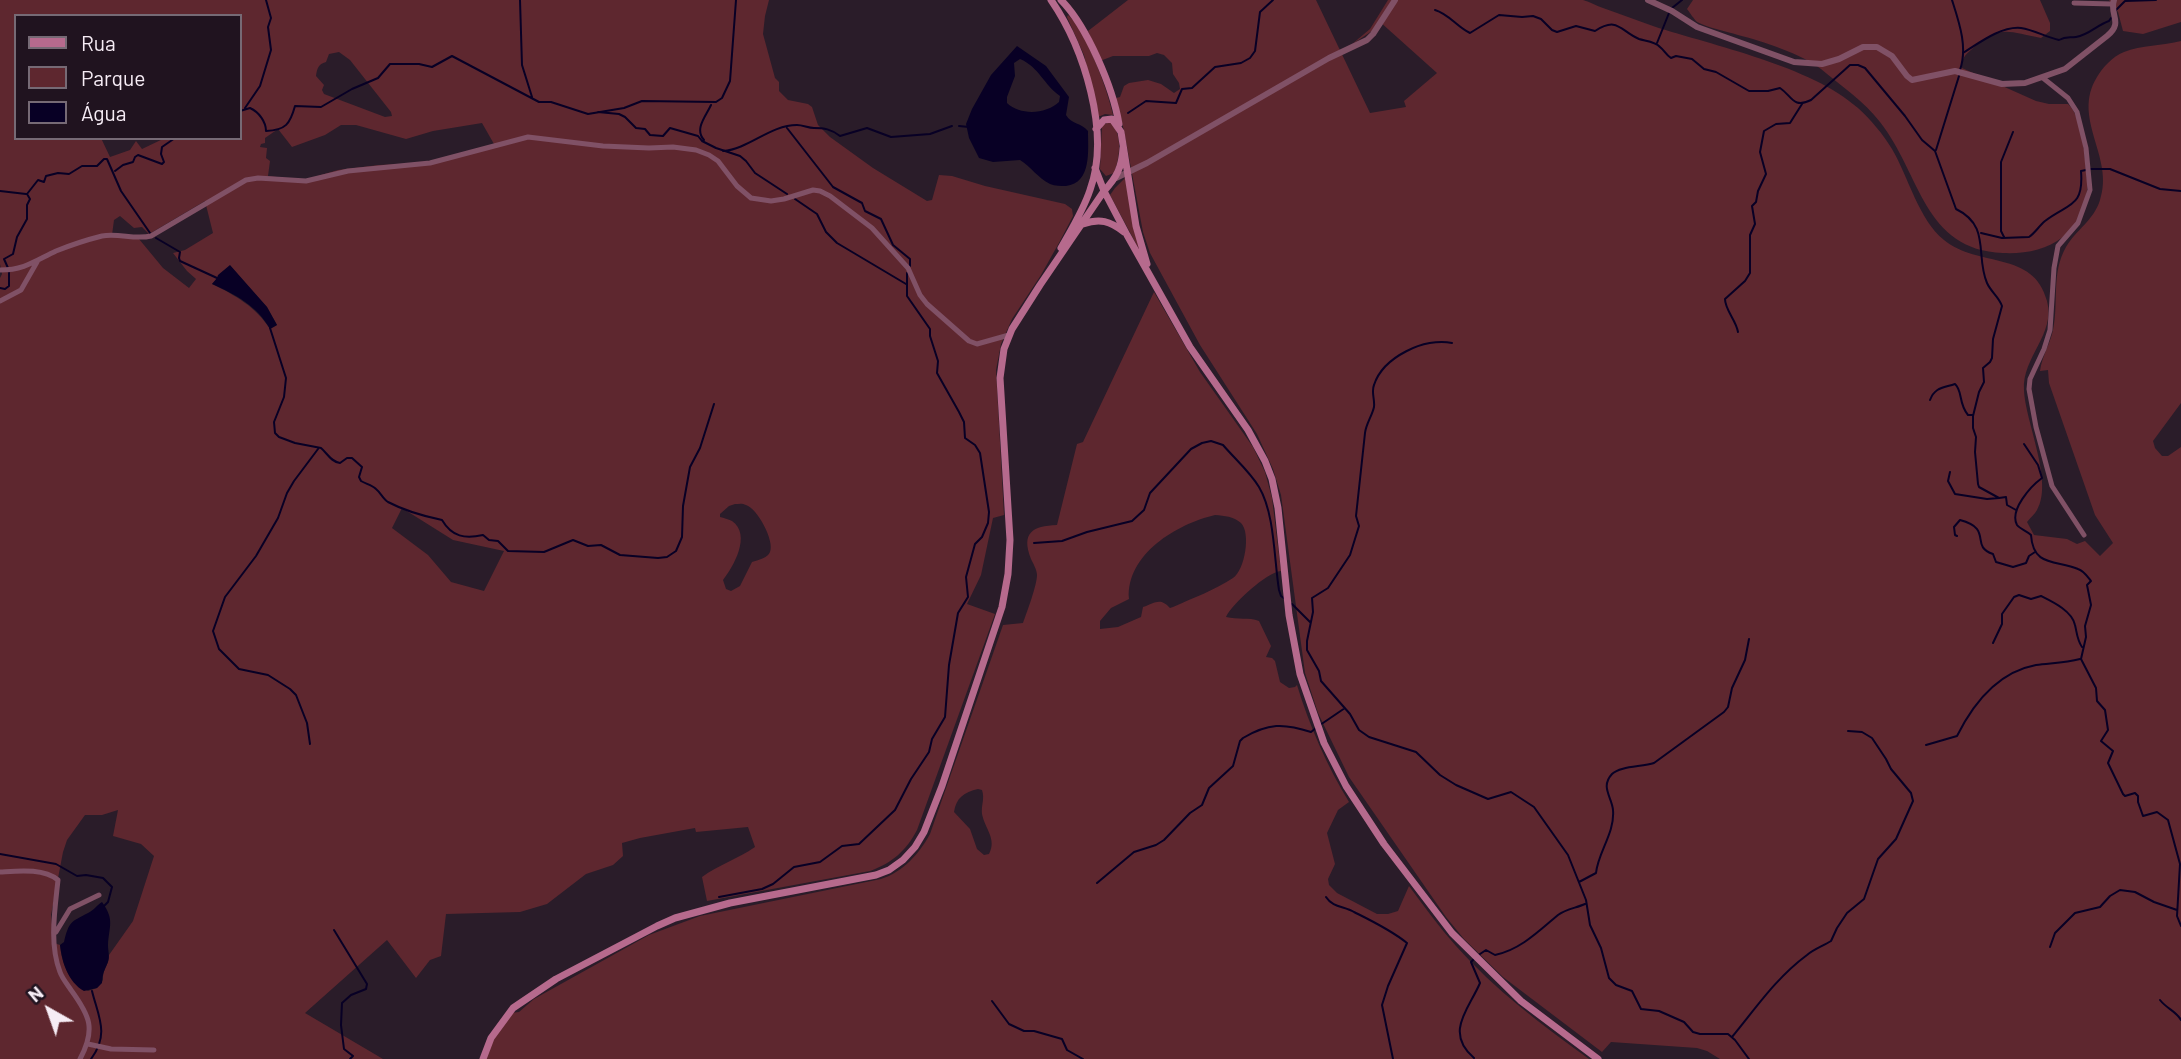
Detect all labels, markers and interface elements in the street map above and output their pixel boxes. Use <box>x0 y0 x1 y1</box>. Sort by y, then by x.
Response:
legend <box>14 14 242 140</box>
text: Rua <box>81 30 116 55</box>
text: Parque <box>81 65 146 90</box>
text: Água <box>81 100 127 125</box>
north arrow <box>14 975 84 1045</box>
text: N <box>23 981 47 1006</box>

